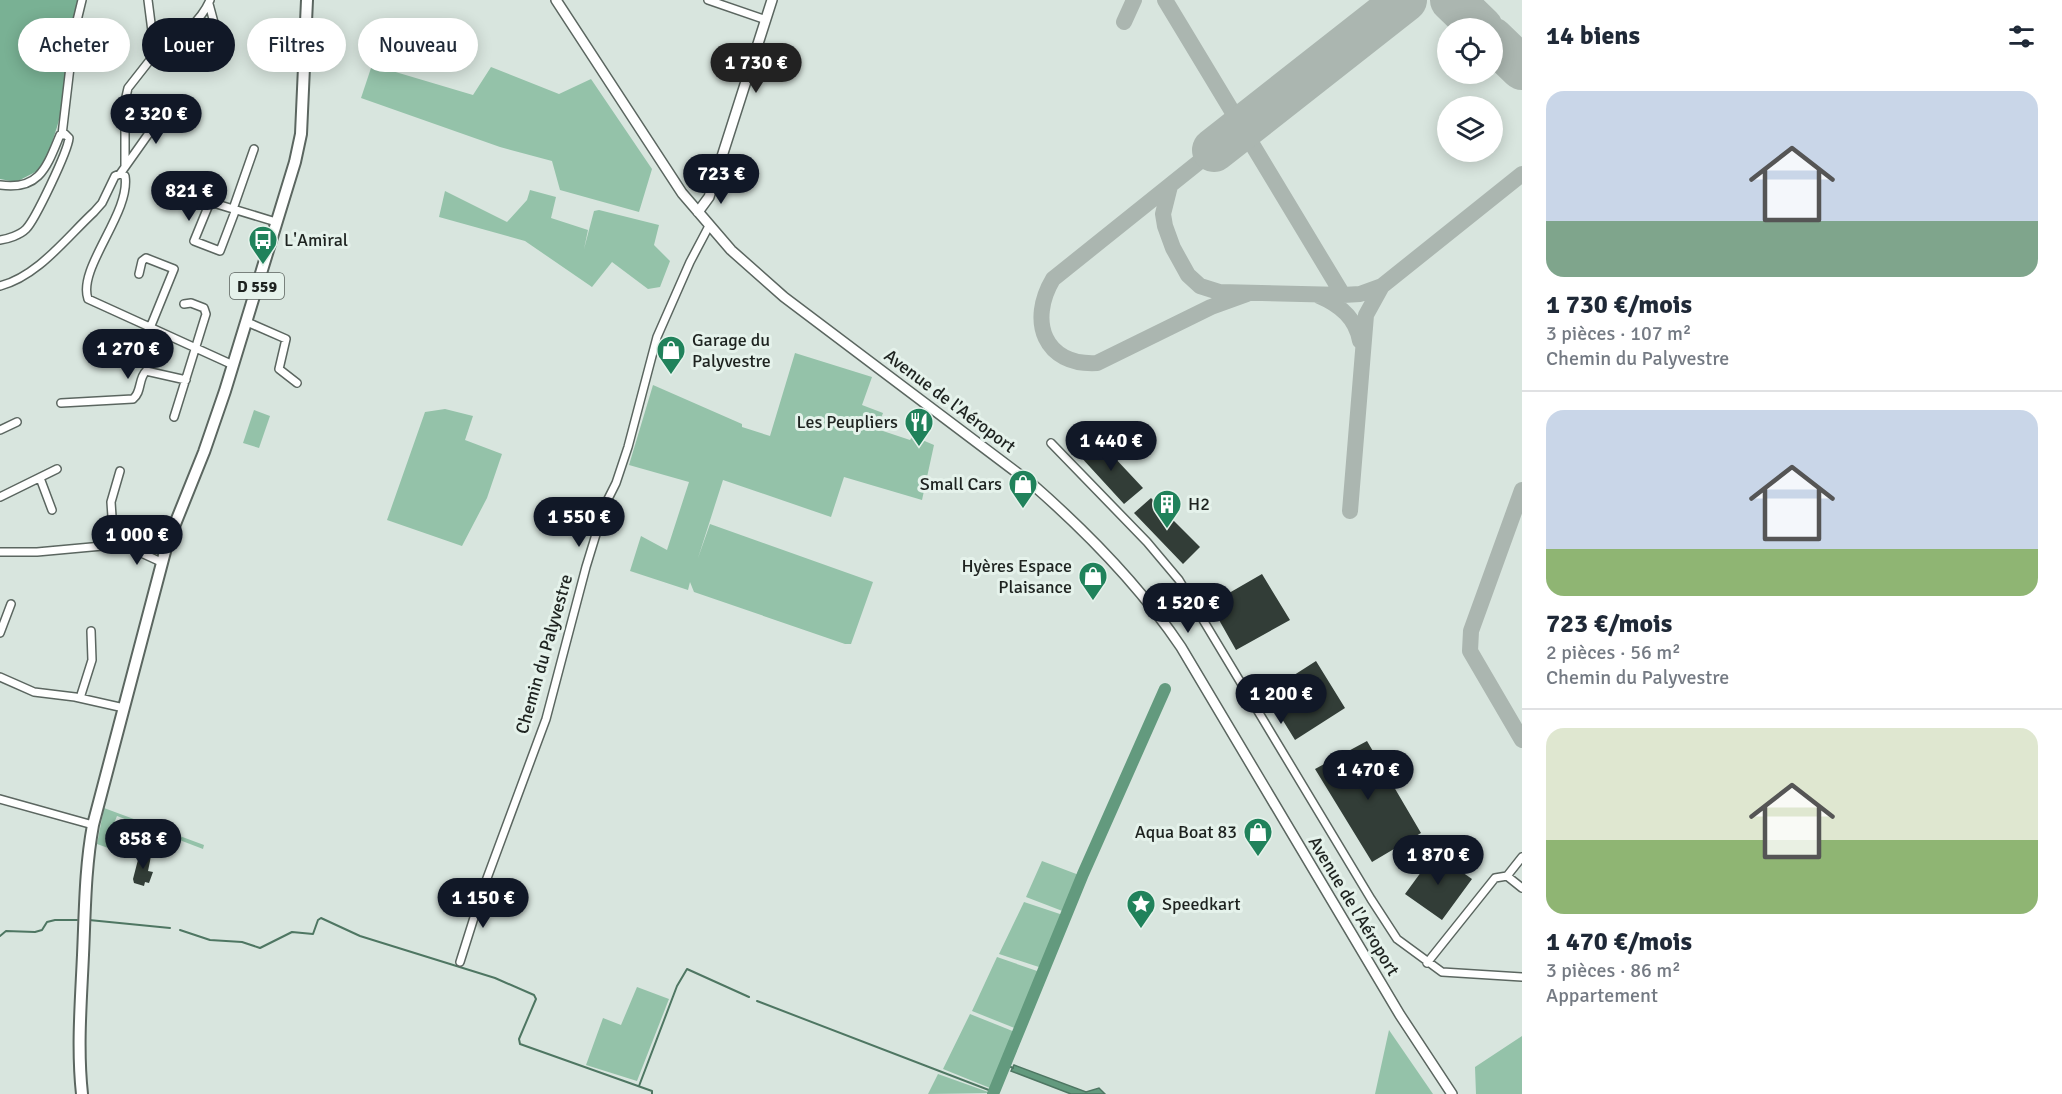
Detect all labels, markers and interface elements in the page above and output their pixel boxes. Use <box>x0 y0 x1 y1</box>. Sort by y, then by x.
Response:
chip: Acheter <box>18 18 130 72</box>
chip: Louer <box>142 18 235 72</box>
chip: Filtres <box>247 18 346 72</box>
chip: Nouveau <box>358 18 478 72</box>
map controls <box>1437 18 1503 162</box>
button: locate <box>1437 18 1503 84</box>
text: 14 biens <box>1546 20 1640 52</box>
icon: filters <box>2005 20 2038 53</box>
pin: 1 730 € <box>701 43 811 94</box>
text: 1 730 € <box>725 50 787 75</box>
pin: 2 320 € <box>101 94 211 145</box>
button: layers <box>1437 96 1503 162</box>
text: 2 320 € <box>125 101 187 126</box>
icon: home <box>1738 130 1846 238</box>
pin: 723 € <box>679 154 763 205</box>
text: 723 € <box>697 161 745 186</box>
pin: 821 € <box>147 171 231 222</box>
text: 821 € <box>165 178 213 203</box>
bus stop icon: L'Amiral <box>247 224 279 266</box>
place label: L'Amiral <box>284 229 348 251</box>
road number: D 559 <box>230 273 284 299</box>
text: 1 730 €/mois <box>1546 289 1692 321</box>
text: 3 pièces · 107 m² <box>1546 321 1691 346</box>
pin: 1 270 € <box>73 329 183 380</box>
place label: Garage du Palyvestre <box>692 329 771 372</box>
shop icon: Garage du Palyvestre <box>655 334 687 376</box>
text: 1 270 € <box>97 336 159 361</box>
street label: Avenue de l'Aéroport <box>880 344 1020 458</box>
text: Chemin du Palyvestre <box>1546 346 1729 371</box>
restaurant icon: Les Peupliers <box>903 406 935 448</box>
place label: Les Peupliers <box>797 411 898 433</box>
pin: 1 440 € <box>1056 421 1166 472</box>
text: 1 440 € <box>1080 428 1142 453</box>
icon: home <box>1738 449 1846 557</box>
shop icon: Small Cars <box>1007 468 1039 510</box>
place label: Small Cars <box>920 473 1002 495</box>
building icon: H2 <box>1151 488 1183 530</box>
place label: H2 <box>1188 493 1210 515</box>
pin: 1 550 € <box>524 497 634 548</box>
text: 1 550 € <box>548 504 610 529</box>
pin: 1 000 € <box>82 515 192 566</box>
text: 1 000 € <box>106 522 168 547</box>
place label: Hyères Espace Plaisance <box>961 555 1072 598</box>
shop icon: Hyères Espace Plaisance <box>1077 560 1109 602</box>
street label: Chemin du Palyvestre <box>511 572 577 736</box>
pin: 1 520 € <box>1133 583 1243 634</box>
text: 1 520 € <box>1157 590 1219 615</box>
text: 723 €/mois <box>1546 608 1672 640</box>
text: 2 pièces · 56 m² <box>1546 640 1681 665</box>
text: Chemin du Palyvestre <box>1546 665 1729 690</box>
pin: 1 200 € <box>1226 674 1336 725</box>
text: 1 200 € <box>1250 681 1312 706</box>
pin: 1 470 € <box>1313 750 1423 801</box>
text: 1 470 € <box>1337 757 1399 782</box>
icon: home <box>1738 767 1846 875</box>
shop icon: Aqua Boat 83 <box>1242 816 1274 858</box>
pin: 858 € <box>101 819 185 870</box>
place label: Aqua Boat 83 <box>1135 821 1237 843</box>
text: 858 € <box>119 826 167 851</box>
street label: Avenue de l'Aéroport <box>1304 832 1404 980</box>
pin: 1 870 € <box>1383 835 1493 886</box>
text: 1 870 € <box>1407 842 1469 867</box>
pin: 1 150 € <box>428 878 538 929</box>
text: 1 150 € <box>452 885 514 910</box>
place icon: Speedkart <box>1125 888 1157 930</box>
place label: Speedkart <box>1162 893 1241 915</box>
text: 1 470 €/mois <box>1546 926 1692 958</box>
text: 3 pièces · 86 m² <box>1546 958 1681 983</box>
text: Appartement <box>1546 983 1658 1008</box>

